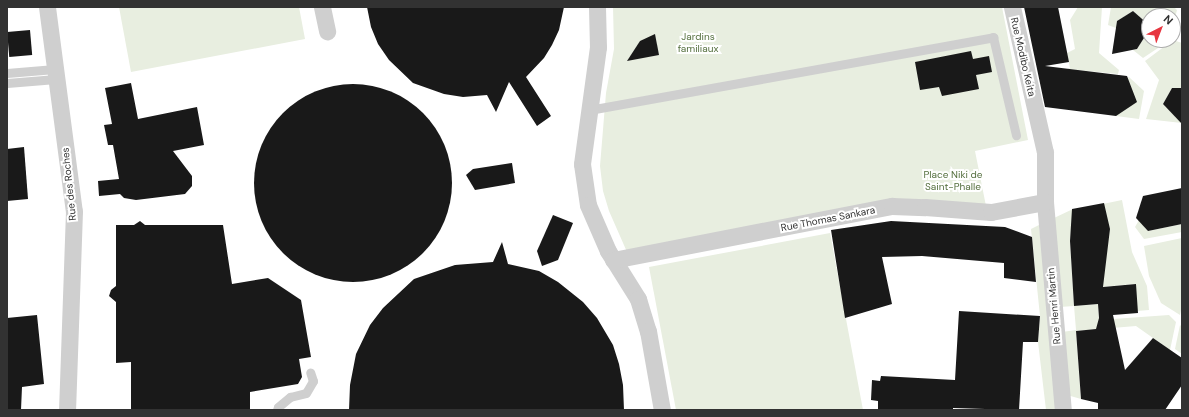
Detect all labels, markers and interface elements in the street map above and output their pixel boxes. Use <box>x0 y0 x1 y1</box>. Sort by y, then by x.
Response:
north arrow <box>1141 8 1181 48</box>
text: N <box>1161 12 1176 28</box>
street label: Rue Modibo Keita <box>1008 16 1038 98</box>
park label: Jardins familiaux <box>678 30 718 54</box>
street label: Rue des Roches <box>59 147 79 221</box>
park label: Place Niki de Saint-Phalle <box>924 168 982 192</box>
street label: Rue Thomas Sankara <box>780 204 876 234</box>
street label: Rue Henri Martin <box>1045 267 1063 345</box>

